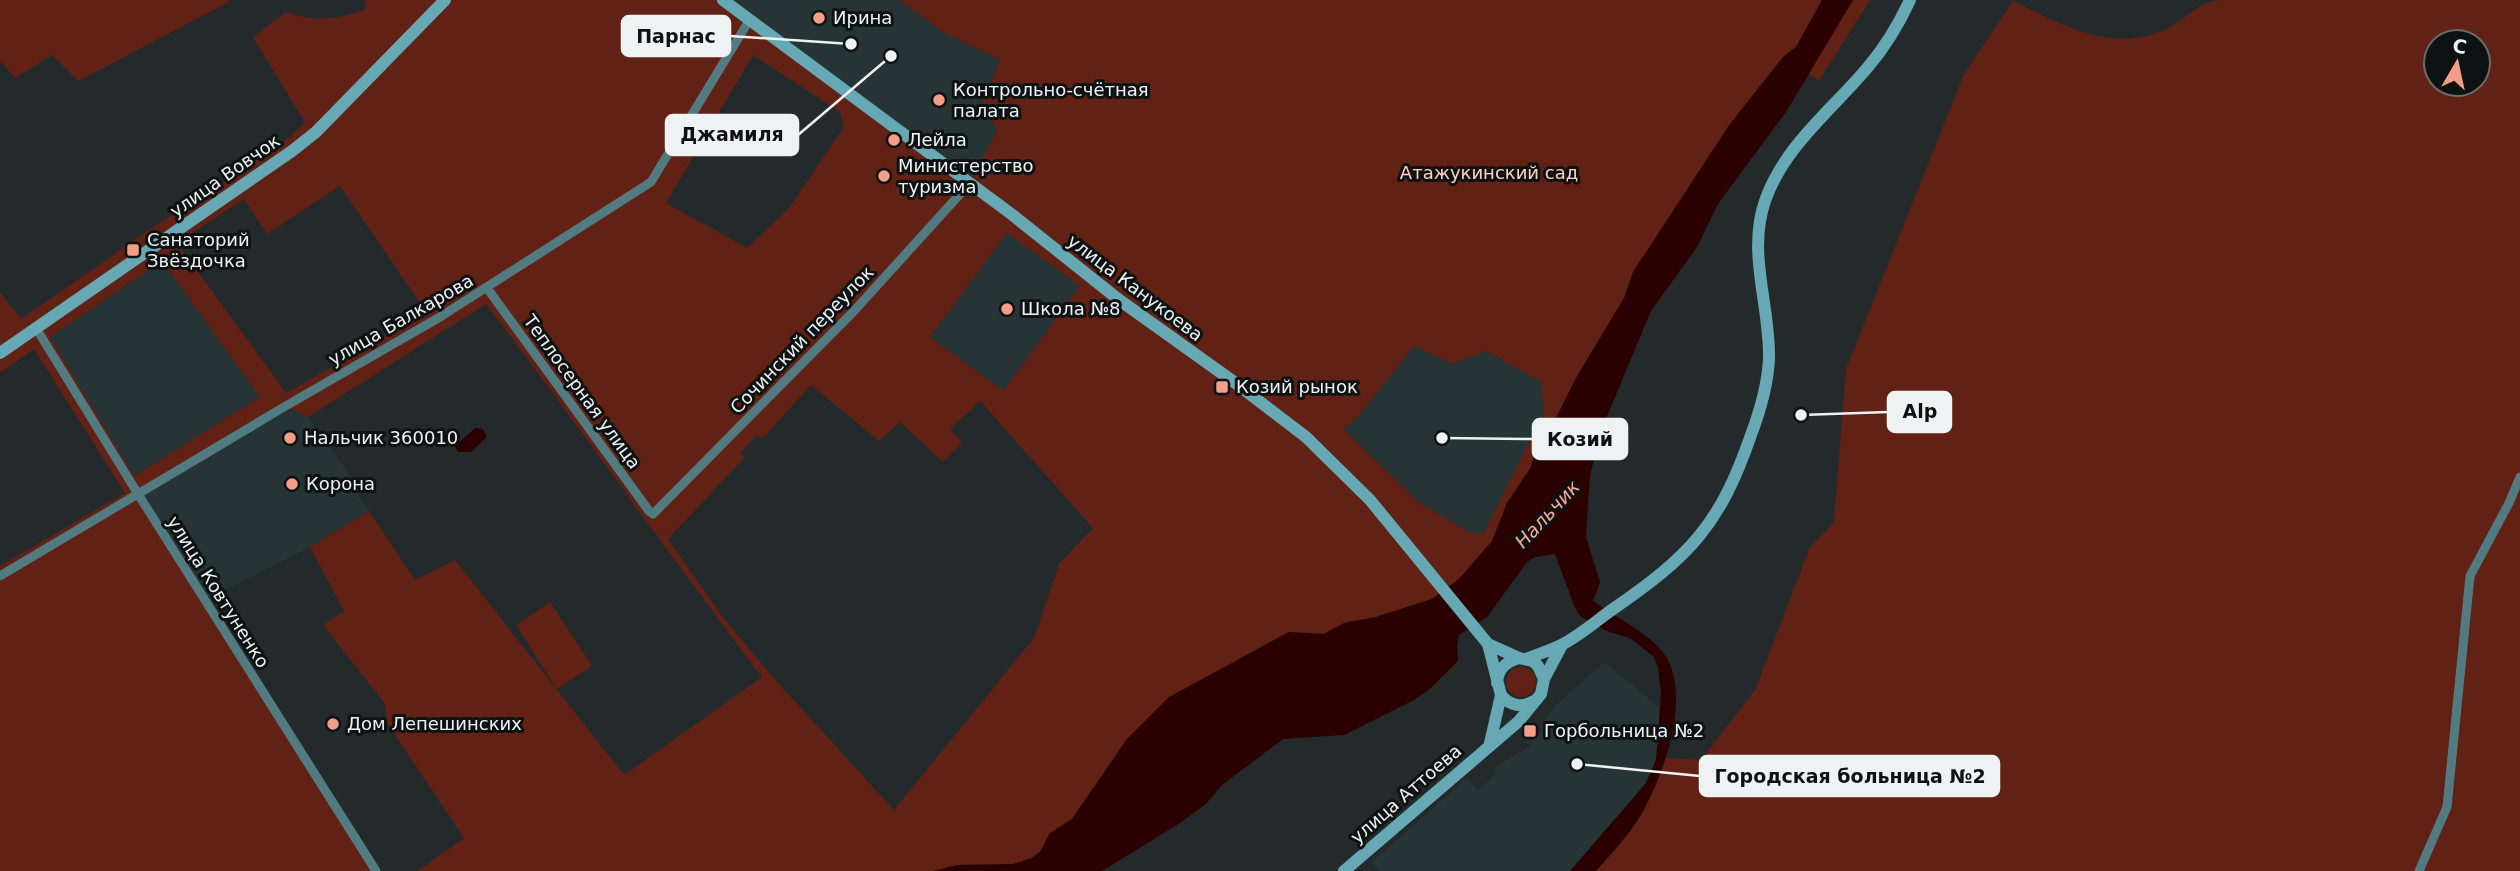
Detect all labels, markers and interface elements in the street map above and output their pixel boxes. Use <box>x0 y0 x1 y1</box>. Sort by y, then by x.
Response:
place label: Ирина <box>833 7 892 28</box>
marker: Ирина <box>811 10 827 26</box>
callout: Парнас <box>622 16 730 56</box>
text: Парнас <box>636 25 716 47</box>
north arrow <box>2422 28 2492 98</box>
text: С <box>2451 34 2468 58</box>
place label: Контрольно-счётная палата <box>953 79 1149 121</box>
marker: Контрольно-счётная палата <box>931 92 947 108</box>
callout: Джамиля <box>666 115 798 155</box>
text: Джамиля <box>680 123 784 145</box>
place label: Лейла <box>908 129 967 150</box>
street label: улица Вовчок <box>166 130 284 221</box>
marker: Лейла <box>886 132 902 148</box>
place label: Министерство туризма <box>898 155 1034 197</box>
park label: Атажукинский сад <box>1400 162 1578 183</box>
marker: Министерство туризма <box>876 168 892 184</box>
place label: Санаторий Звёздочка <box>147 229 250 271</box>
street label: улица Канукоева <box>1064 230 1207 345</box>
marker: Санаторий Звёздочка <box>125 242 141 258</box>
street label: Сочинский переулок <box>726 261 878 418</box>
street label: улица Балкарова <box>325 270 477 370</box>
place label: Школа №8 <box>1021 298 1121 319</box>
marker: Школа №8 <box>999 301 1015 317</box>
street label: Теплосерная улица <box>519 310 645 473</box>
place label: Козий рынок <box>1236 376 1358 397</box>
marker: Козий рынок <box>1214 379 1230 395</box>
callout: Alp <box>1888 392 1951 432</box>
text: Alp <box>1903 400 1937 422</box>
callout: Козий <box>1533 419 1627 459</box>
place label: Нальчик 360010 <box>304 427 458 448</box>
text: Козий <box>1547 428 1613 450</box>
marker: Нальчик 360010 <box>282 430 298 446</box>
place label: Корона <box>306 473 375 494</box>
water label: Нальчик <box>1510 475 1584 552</box>
marker: Корона <box>284 476 300 492</box>
street label: улица Ковтуненко <box>163 512 274 671</box>
place label: Дом Лепешинских <box>347 713 522 734</box>
marker: Дом Лепешинских <box>325 716 341 732</box>
place label: Горбольница №2 <box>1544 720 1704 741</box>
marker: Горбольница №2 <box>1522 723 1538 739</box>
street label: улица Аттоева <box>1346 740 1465 847</box>
callout: Городская больница №2 <box>1700 756 1999 796</box>
text: Городская больница №2 <box>1714 765 1986 787</box>

